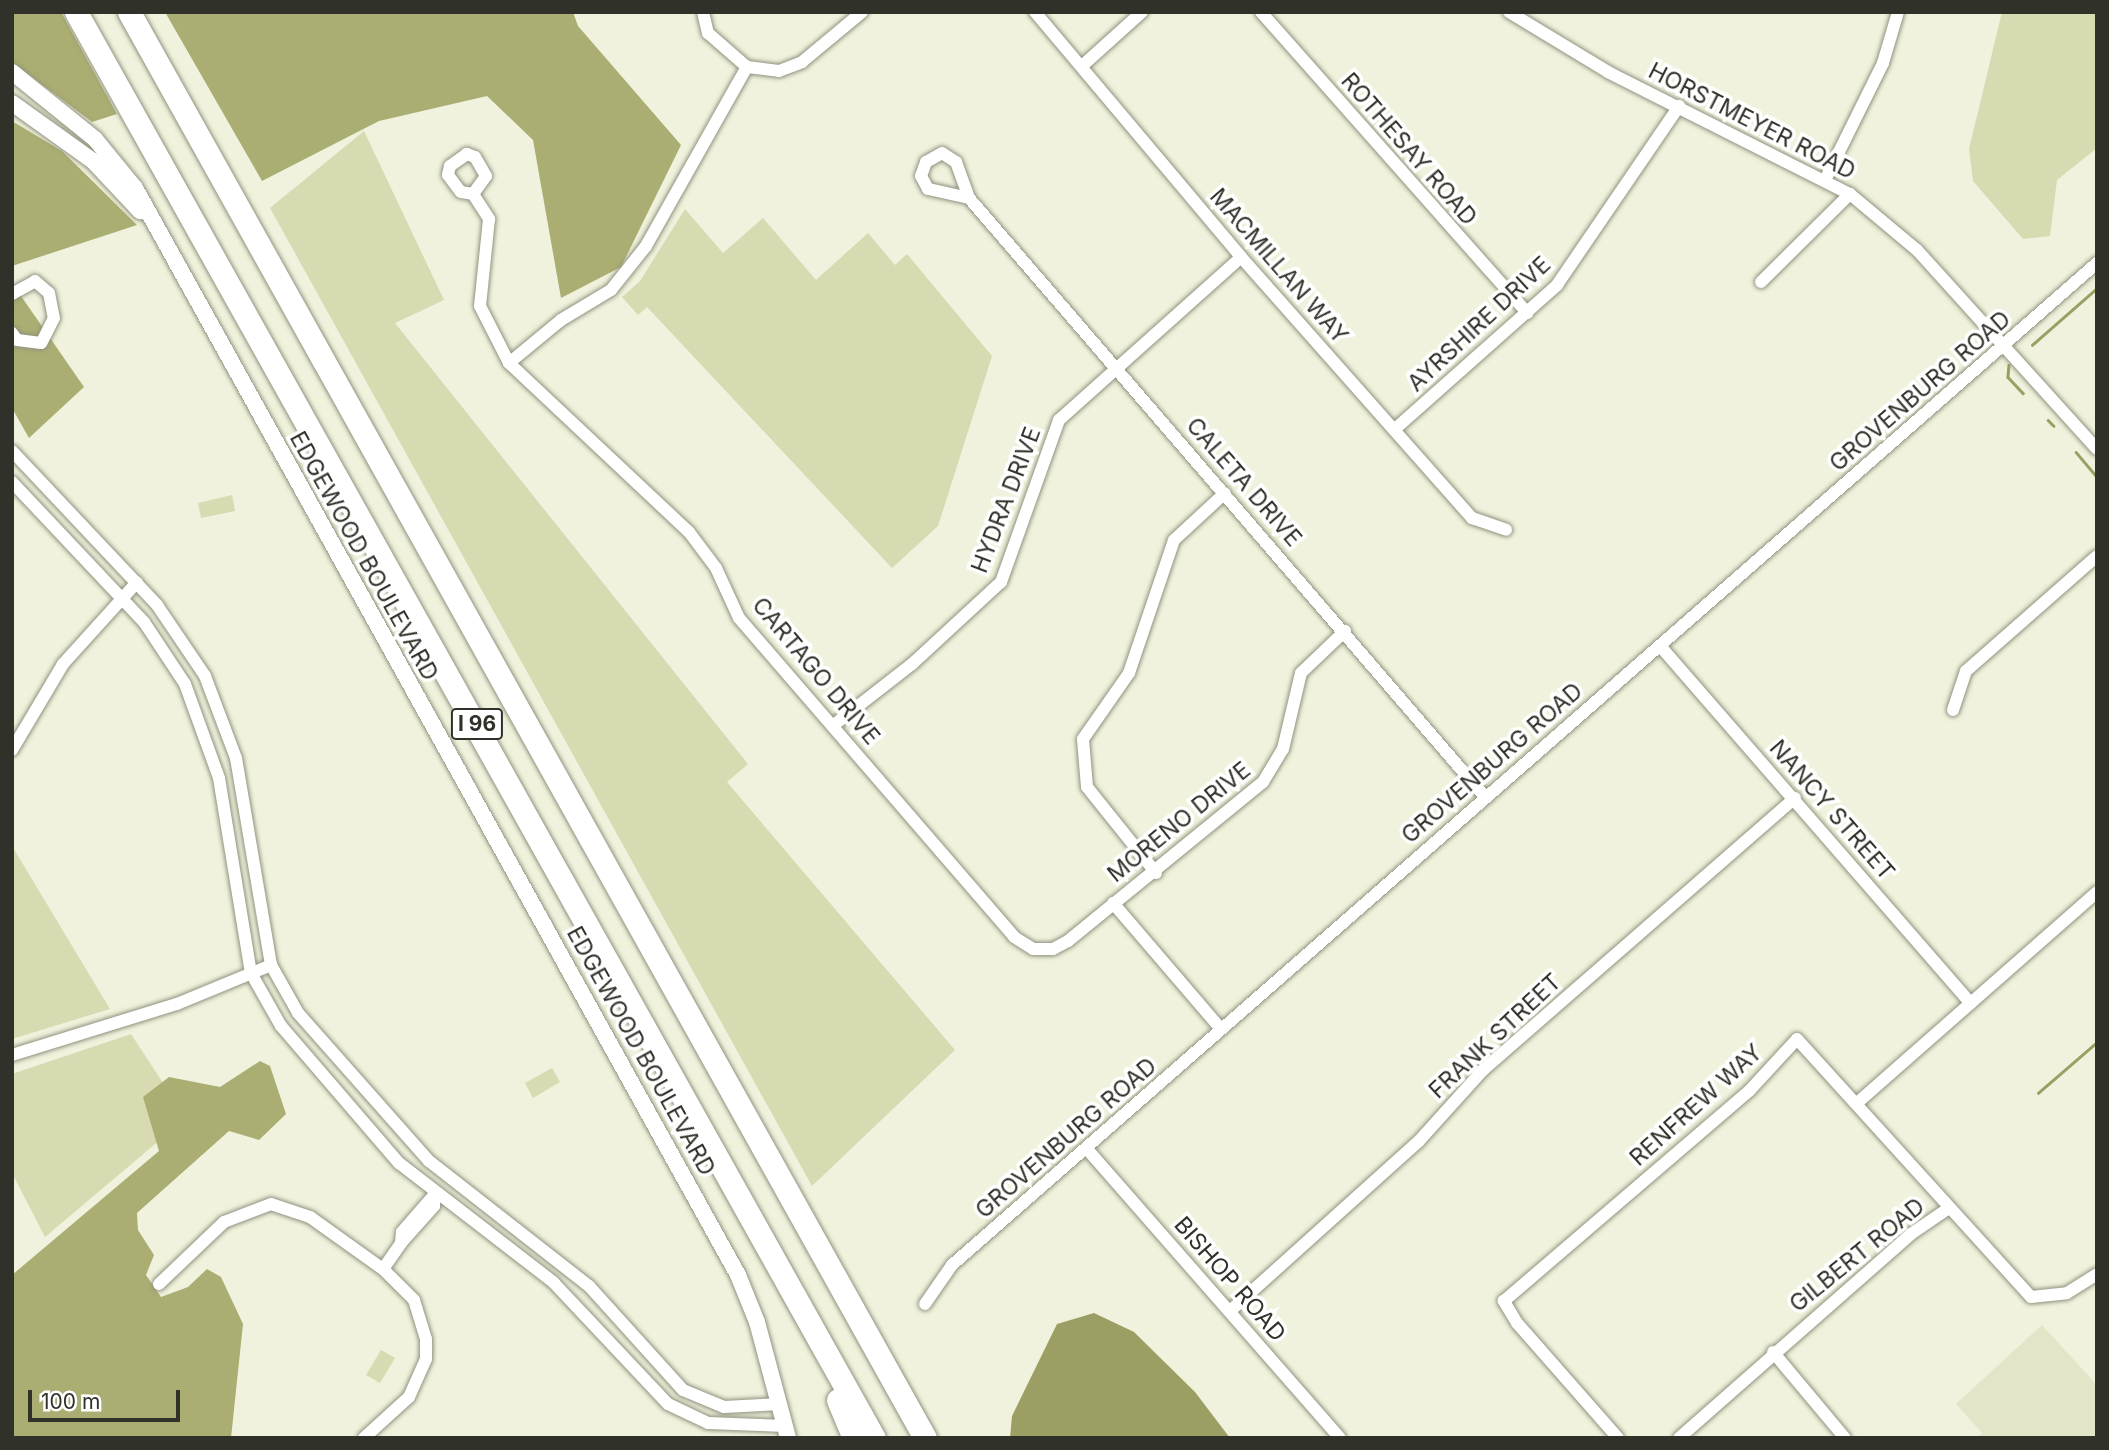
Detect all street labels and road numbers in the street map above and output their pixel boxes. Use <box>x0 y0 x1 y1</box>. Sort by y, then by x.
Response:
street label: HORSTMEYER ROAD <box>1644 57 1860 185</box>
street label: ROTHESAY ROAD <box>1335 67 1483 231</box>
street label: MACMILLAN WAY <box>1204 183 1354 349</box>
street label: AYRSHIRE DRIVE <box>1402 251 1556 397</box>
street label: GROVENBURG ROAD <box>1824 305 2016 477</box>
street label: CALETA DRIVE <box>1181 412 1307 552</box>
street label: HYDRA DRIVE <box>966 423 1046 577</box>
street label: EDGEWOOD BOULEVARD <box>284 427 444 685</box>
street label: CARTAGO DRIVE <box>746 592 886 750</box>
street label: GROVENBURG ROAD <box>1396 677 1588 849</box>
road number: I 96 <box>451 706 503 742</box>
street label: NANCY STREET <box>1764 734 1900 886</box>
street label: MORENO DRIVE <box>1102 756 1256 888</box>
street label: EDGEWOOD BOULEVARD <box>561 922 721 1180</box>
street label: FRANK STREET <box>1423 968 1567 1104</box>
street label: RENFREW WAY <box>1624 1038 1768 1172</box>
street label: GROVENBURG ROAD <box>970 1052 1162 1224</box>
street label: GILBERT ROAD <box>1784 1192 1930 1318</box>
street label: BISHOP ROAD <box>1168 1211 1292 1347</box>

